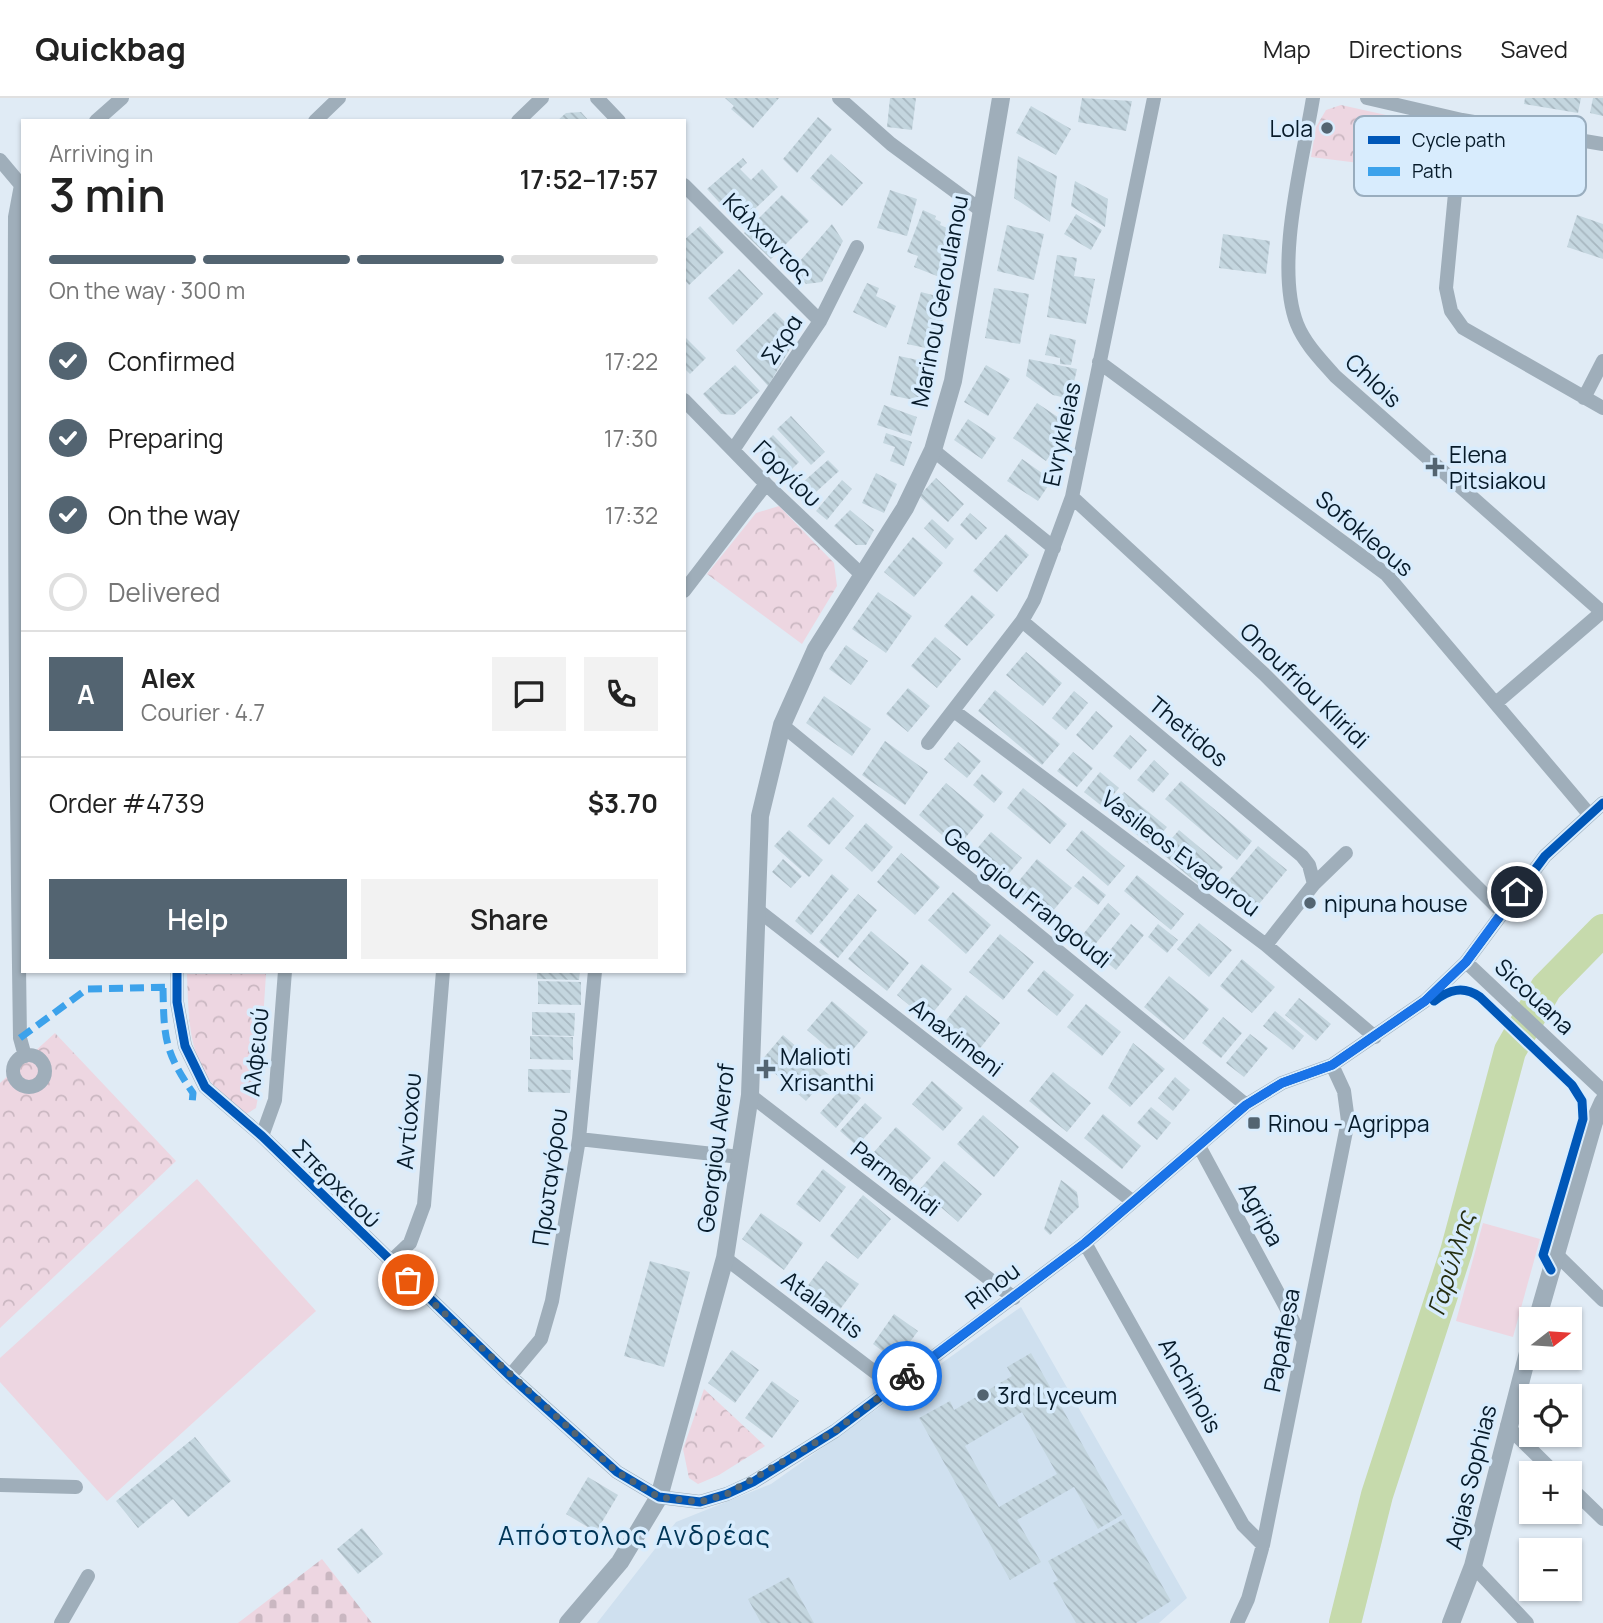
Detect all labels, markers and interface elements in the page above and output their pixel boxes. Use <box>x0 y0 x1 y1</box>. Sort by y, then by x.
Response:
text: Quickbag <box>35 26 186 71</box>
text: Map <box>1263 32 1311 65</box>
text: Directions <box>1349 32 1462 65</box>
text: Saved <box>1500 32 1568 65</box>
place label: Lola <box>1270 112 1313 144</box>
legend <box>1354 116 1586 196</box>
marker: Lola <box>1319 120 1335 136</box>
text: Cycle path <box>1412 127 1506 153</box>
text: Arriving in <box>49 137 154 169</box>
text: Path <box>1412 158 1452 184</box>
text: 17:52–17:57 <box>520 161 658 197</box>
text: 3 min <box>49 163 166 226</box>
street label: Κάλχαντος <box>716 185 820 289</box>
street label: Marinou Geroulanou <box>903 192 975 410</box>
text: On the way · 300 m <box>49 274 245 306</box>
street label: Σκρα <box>753 308 809 370</box>
icon: check <box>49 342 87 380</box>
text: Confirmed <box>108 343 235 379</box>
text: 17:22 <box>604 345 658 377</box>
street label: Chlois <box>1339 346 1409 414</box>
street label: Evrykleias <box>1034 379 1088 489</box>
icon: check <box>49 419 87 457</box>
text: Preparing <box>108 420 224 456</box>
text: 17:30 <box>604 422 658 454</box>
street label: Γοργίου <box>747 433 829 513</box>
place label: Elena Pitsiakou <box>1449 438 1546 496</box>
marker: Elena Pitsiakou <box>1427 459 1443 475</box>
street label: Sofokleous <box>1309 483 1421 583</box>
icon: check <box>49 496 87 534</box>
text: On the way <box>108 497 240 533</box>
text: 17:32 <box>605 499 658 531</box>
text: Delivered <box>108 574 220 610</box>
street label: Onoufriou Kliridi <box>1233 615 1377 755</box>
button: chat <box>492 657 566 731</box>
button: phone <box>584 657 658 731</box>
text: Alex <box>141 660 195 696</box>
text: A <box>77 676 95 712</box>
street label: Thetidos <box>1142 688 1236 774</box>
text: Courier · 4.7 <box>141 696 265 728</box>
street label: Vasileos Evagorou <box>1095 783 1267 923</box>
text: Order #4739 <box>49 785 205 821</box>
text: $3.70 <box>588 785 658 821</box>
street label: Georgiou Frangoudi <box>937 819 1119 975</box>
pin <box>1487 862 1547 922</box>
icon: home <box>1498 873 1536 911</box>
button: Help <box>49 879 347 959</box>
button: Share <box>361 879 658 959</box>
place label: nipuna house <box>1324 887 1468 919</box>
marker: nipuna house <box>1302 895 1318 911</box>
street label: Sicouana <box>1488 951 1582 1041</box>
street label: Anaximeni <box>904 991 1010 1083</box>
street label: Αλφειού <box>234 1006 276 1098</box>
place label: Malioti Xrisanthi <box>780 1040 874 1098</box>
marker: Malioti Xrisanthi <box>758 1061 774 1077</box>
street label: Georgiou Averof <box>689 1062 741 1234</box>
street label: Αντίοχου <box>388 1071 428 1171</box>
street label: Πρωταγόρου <box>524 1106 574 1248</box>
place label: Rinou - Agrippa <box>1268 1107 1429 1139</box>
marker: Rinou - Agrippa <box>1246 1115 1262 1131</box>
street label: Σπερχειού <box>286 1132 388 1234</box>
street label: Parmenidi <box>845 1133 947 1223</box>
street label: Agripa <box>1232 1176 1292 1252</box>
water label: Γαρύλλης <box>1419 1206 1482 1319</box>
pin <box>378 1250 438 1310</box>
street label: Rinou <box>958 1254 1026 1316</box>
icon: bag <box>389 1261 427 1299</box>
street label: Atalantis <box>776 1263 870 1345</box>
street label: Papaflesa <box>1255 1285 1307 1395</box>
north arrow <box>1519 1307 1582 1370</box>
map controls <box>1519 1307 1582 1601</box>
street label: Anchinois <box>1152 1332 1230 1438</box>
courier <box>872 1341 942 1411</box>
icon: bike <box>888 1357 926 1395</box>
place label: 3rd Lyceum <box>997 1379 1117 1411</box>
button: locate <box>1519 1384 1582 1447</box>
marker: 3rd Lyceum <box>975 1387 991 1403</box>
street label: Agias Sophias <box>1437 1401 1503 1553</box>
button: + <box>1519 1461 1582 1524</box>
district label: Απόστολος Ανδρέας <box>498 1517 772 1553</box>
button: − <box>1519 1538 1582 1601</box>

